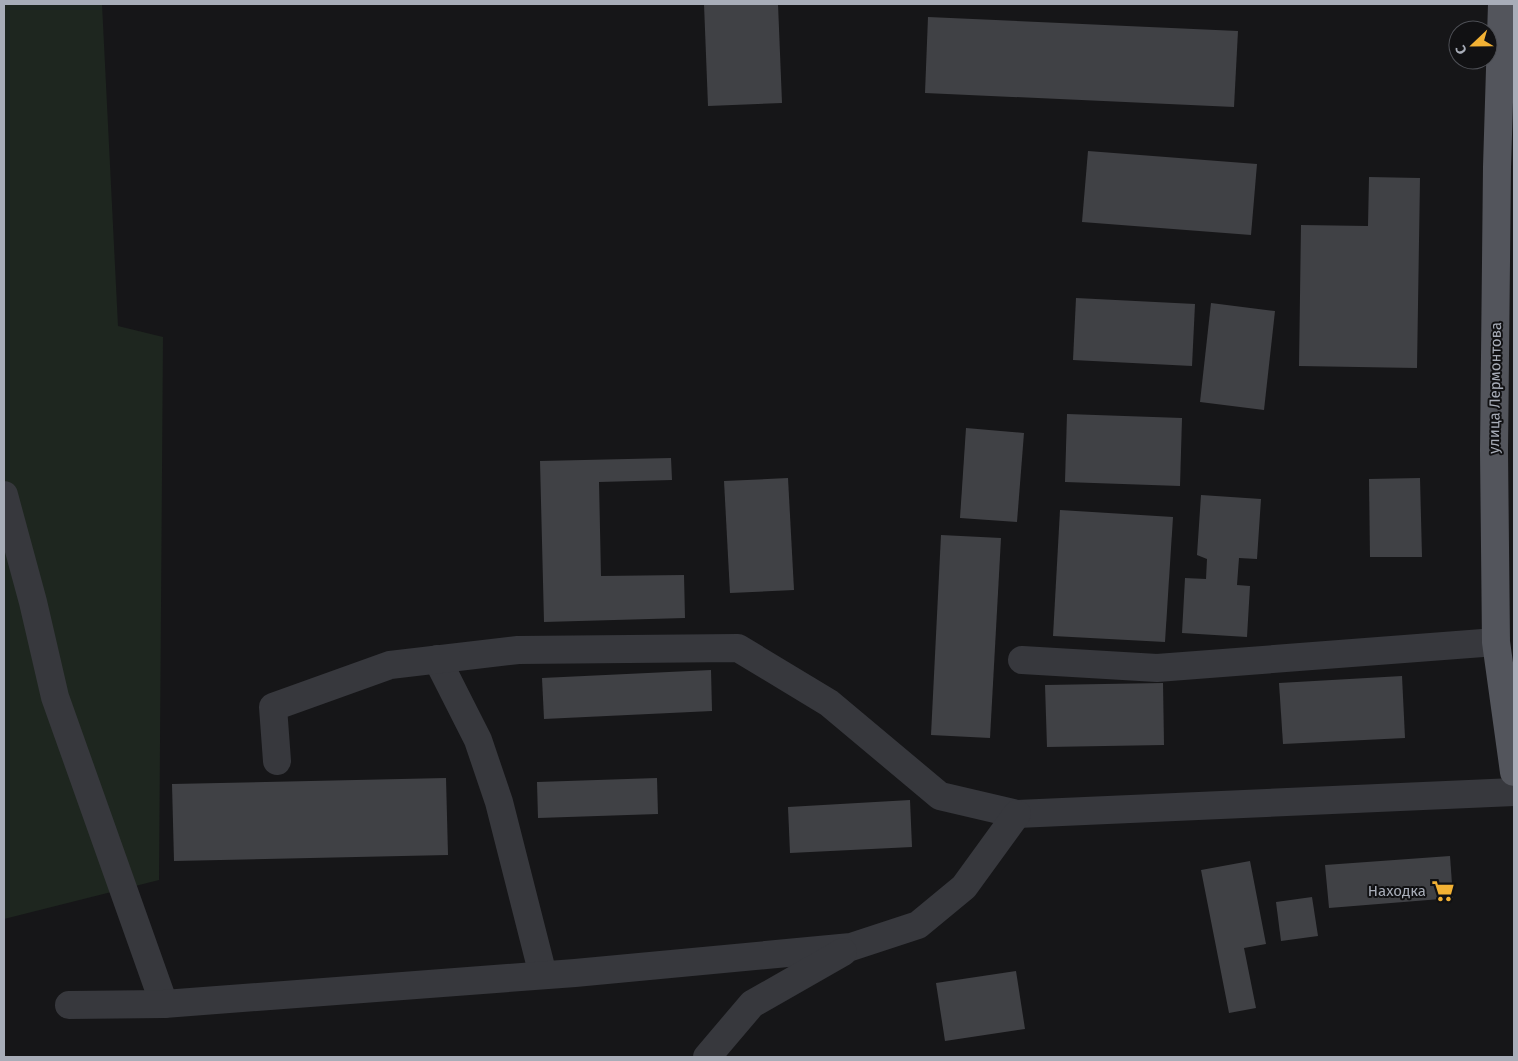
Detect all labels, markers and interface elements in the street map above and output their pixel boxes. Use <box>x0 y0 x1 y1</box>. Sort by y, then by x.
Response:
north arrow <box>1448 20 1498 70</box>
text: С <box>1452 43 1471 57</box>
street label: улица Лермонтова <box>1485 322 1505 454</box>
supermarket icon: Находка <box>1430 878 1456 904</box>
place label: Находка <box>1368 882 1426 900</box>

